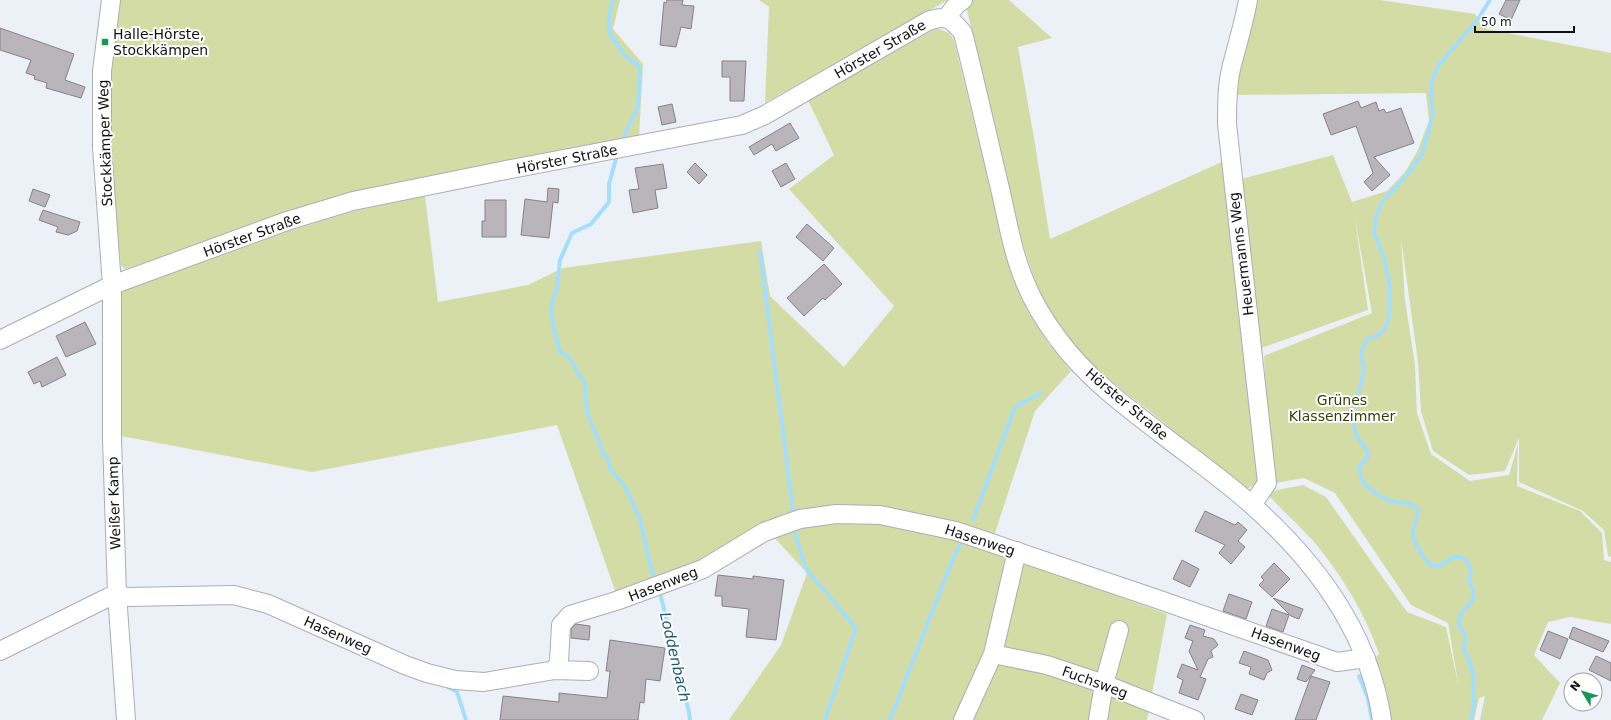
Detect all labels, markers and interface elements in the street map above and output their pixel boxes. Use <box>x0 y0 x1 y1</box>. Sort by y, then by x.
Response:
scale bar <box>1475 8 1574 34</box>
text: 50 m <box>1481 15 1512 29</box>
street label: Hörster Straße <box>832 16 928 82</box>
place label: Halle-Hörste, Stockkämpen <box>113 26 208 58</box>
marker: Halle-Hörste, Stockkämpen <box>100 37 110 47</box>
street label: Stockkämper Weg <box>95 79 115 207</box>
street label: Hörster Straße <box>515 141 619 177</box>
street label: Heuermanns Weg <box>1225 191 1257 317</box>
street label: Hörster Straße <box>201 210 303 260</box>
street label: Hörster Straße <box>1083 365 1171 443</box>
park label: Grünes Klassenzimmer <box>1289 392 1396 424</box>
street label: Weißer Kamp <box>104 456 124 550</box>
street label: Hasenweg <box>943 521 1017 559</box>
street label: Hasenweg <box>626 563 700 605</box>
water label: Loddenbach <box>656 610 694 704</box>
street label: Hasenweg <box>301 613 375 657</box>
street label: Hasenweg <box>1249 624 1323 664</box>
street label: Fuchsweg <box>1060 663 1130 701</box>
north arrow <box>1563 672 1603 712</box>
text: N <box>1568 679 1583 694</box>

